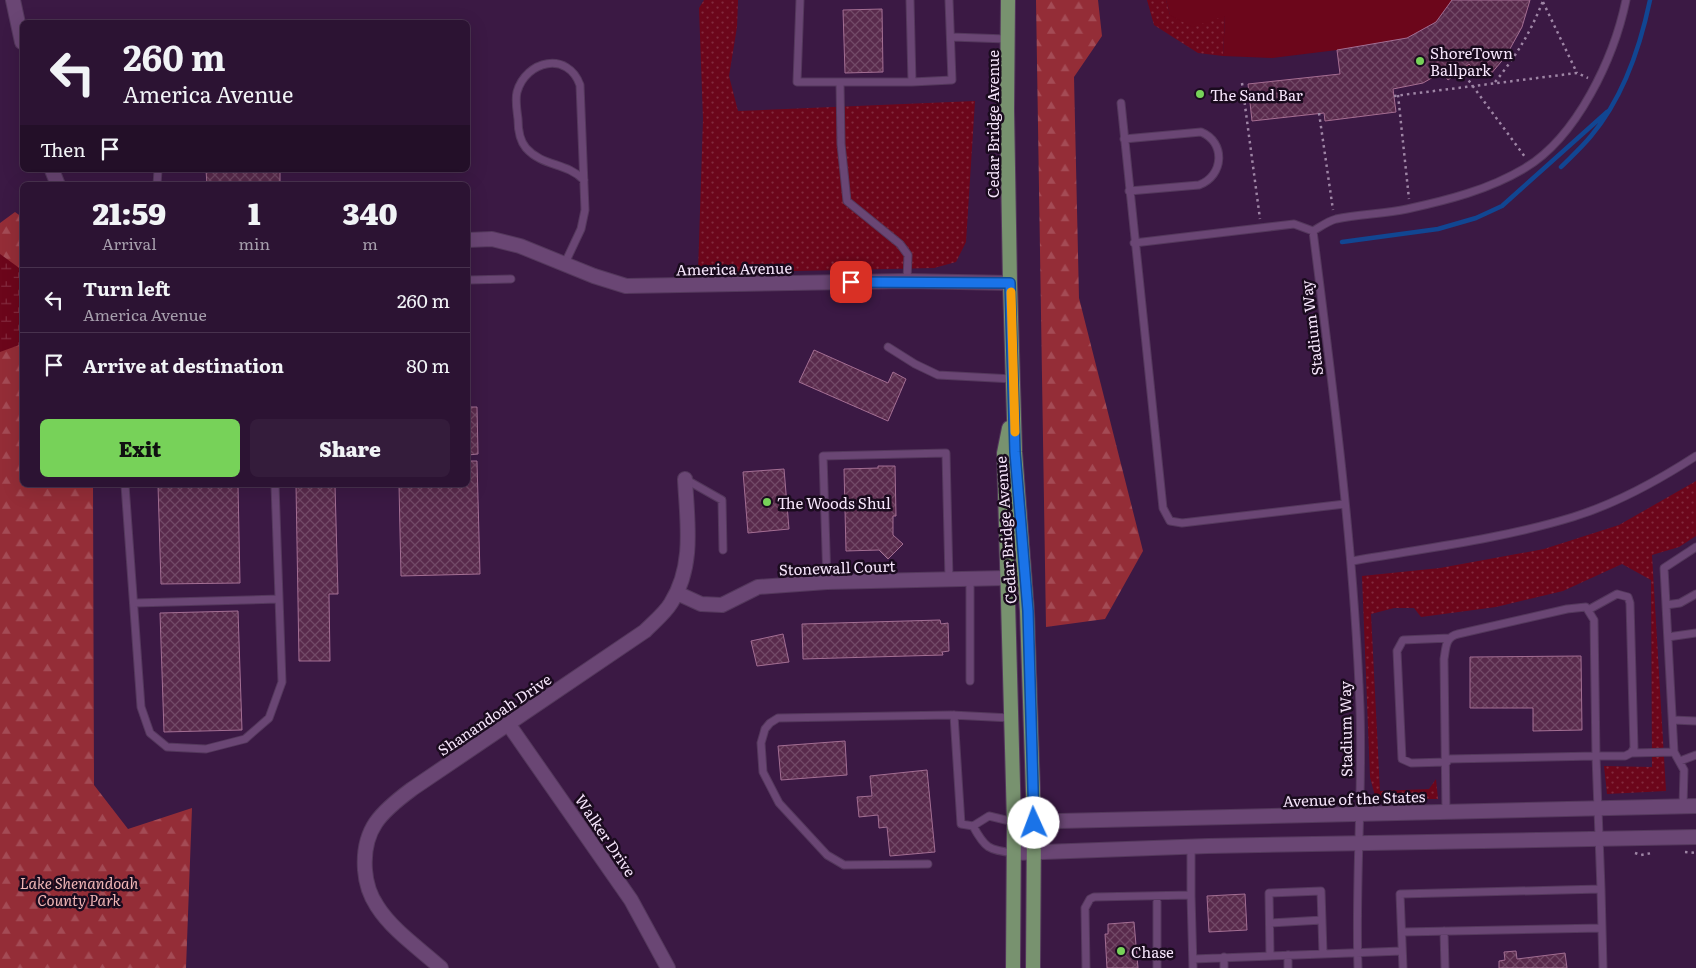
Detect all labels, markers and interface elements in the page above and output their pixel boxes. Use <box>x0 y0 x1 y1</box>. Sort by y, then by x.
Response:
text: 260 m <box>123 30 226 82</box>
icon: left <box>40 40 105 105</box>
place label: ShoreTown Ballpark <box>1430 41 1513 81</box>
street label: Cedar Bridge Avenue <box>981 50 1004 198</box>
marker: ShoreTown Ballpark <box>1414 55 1426 67</box>
text: America Avenue <box>123 77 293 110</box>
place label: The Sand Bar <box>1210 83 1303 106</box>
marker: The Sand Bar <box>1194 88 1206 100</box>
text: Then <box>40 135 86 163</box>
icon: arrive <box>96 135 124 163</box>
text: 21:59 <box>92 190 166 234</box>
text: 1 <box>248 190 261 234</box>
text: 340 <box>342 190 398 234</box>
text: Arrival <box>102 231 157 255</box>
text: min <box>239 231 270 255</box>
text: m <box>362 231 378 255</box>
street label: America Avenue <box>676 255 792 281</box>
pin <box>830 261 872 303</box>
icon: arrive <box>837 268 865 296</box>
text: Turn left <box>83 274 170 302</box>
street label: Stadium Way <box>1294 279 1328 377</box>
icon: left <box>40 286 68 314</box>
text: 260 m <box>397 286 450 314</box>
text: America Avenue <box>83 302 207 326</box>
icon: arrive <box>40 351 68 379</box>
text: Arrive at destination <box>83 351 284 379</box>
text: 80 m <box>406 351 450 379</box>
button: Exit <box>40 419 240 477</box>
button: Share <box>250 419 450 477</box>
street label: Cedar Bridge Avenue <box>988 455 1022 605</box>
place label: The Woods Shul <box>777 491 891 514</box>
marker: The Woods Shul <box>761 496 773 508</box>
street label: Stonewall Court <box>778 553 896 581</box>
street label: Shanandoah Drive <box>433 667 556 761</box>
street label: Stadium Way <box>1333 680 1357 777</box>
street label: Avenue of the States <box>1282 784 1426 812</box>
street label: Walker Drive <box>570 789 642 881</box>
position arrow <box>1007 796 1059 848</box>
park label: Lake Shenandoah County Park <box>20 871 138 911</box>
place label: Chase <box>1131 940 1174 963</box>
marker: Chase <box>1115 945 1127 957</box>

